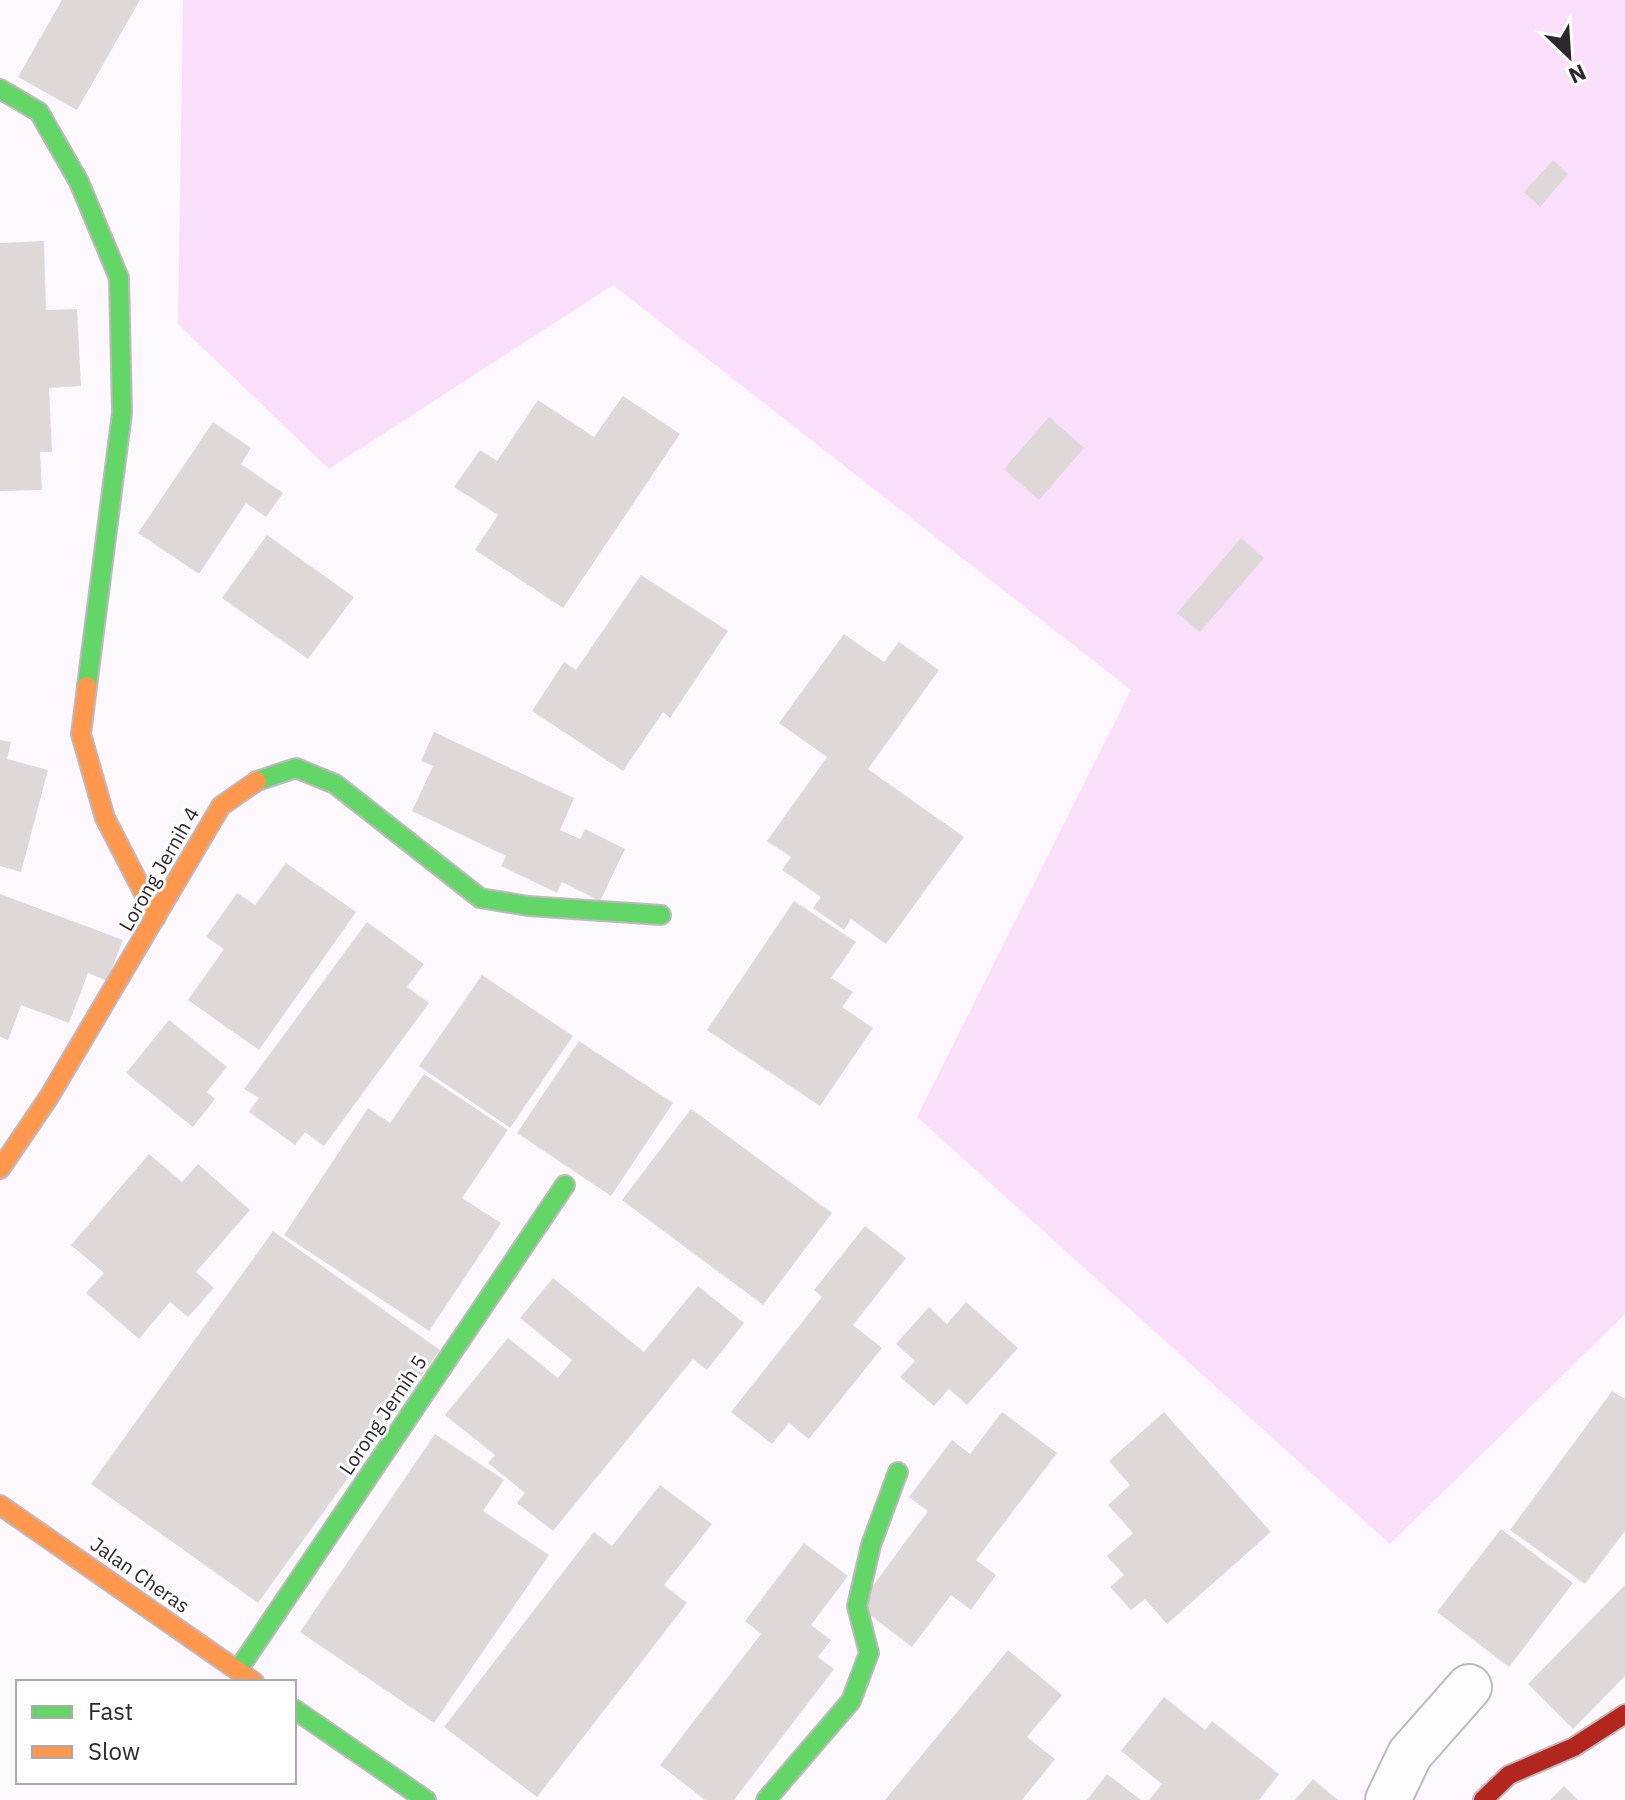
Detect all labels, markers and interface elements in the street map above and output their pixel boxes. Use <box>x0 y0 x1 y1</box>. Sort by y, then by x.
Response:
north arrow <box>1529 16 1609 96</box>
text: N <box>1564 58 1591 91</box>
street label: Lorong Jernih 4 <box>112 802 205 936</box>
street label: Lorong Jernih 5 <box>333 1350 433 1480</box>
street label: Jalan Cheras <box>85 1530 195 1619</box>
legend <box>16 1680 296 1784</box>
text: Fast <box>88 1695 133 1727</box>
text: Slow <box>88 1735 140 1767</box>

